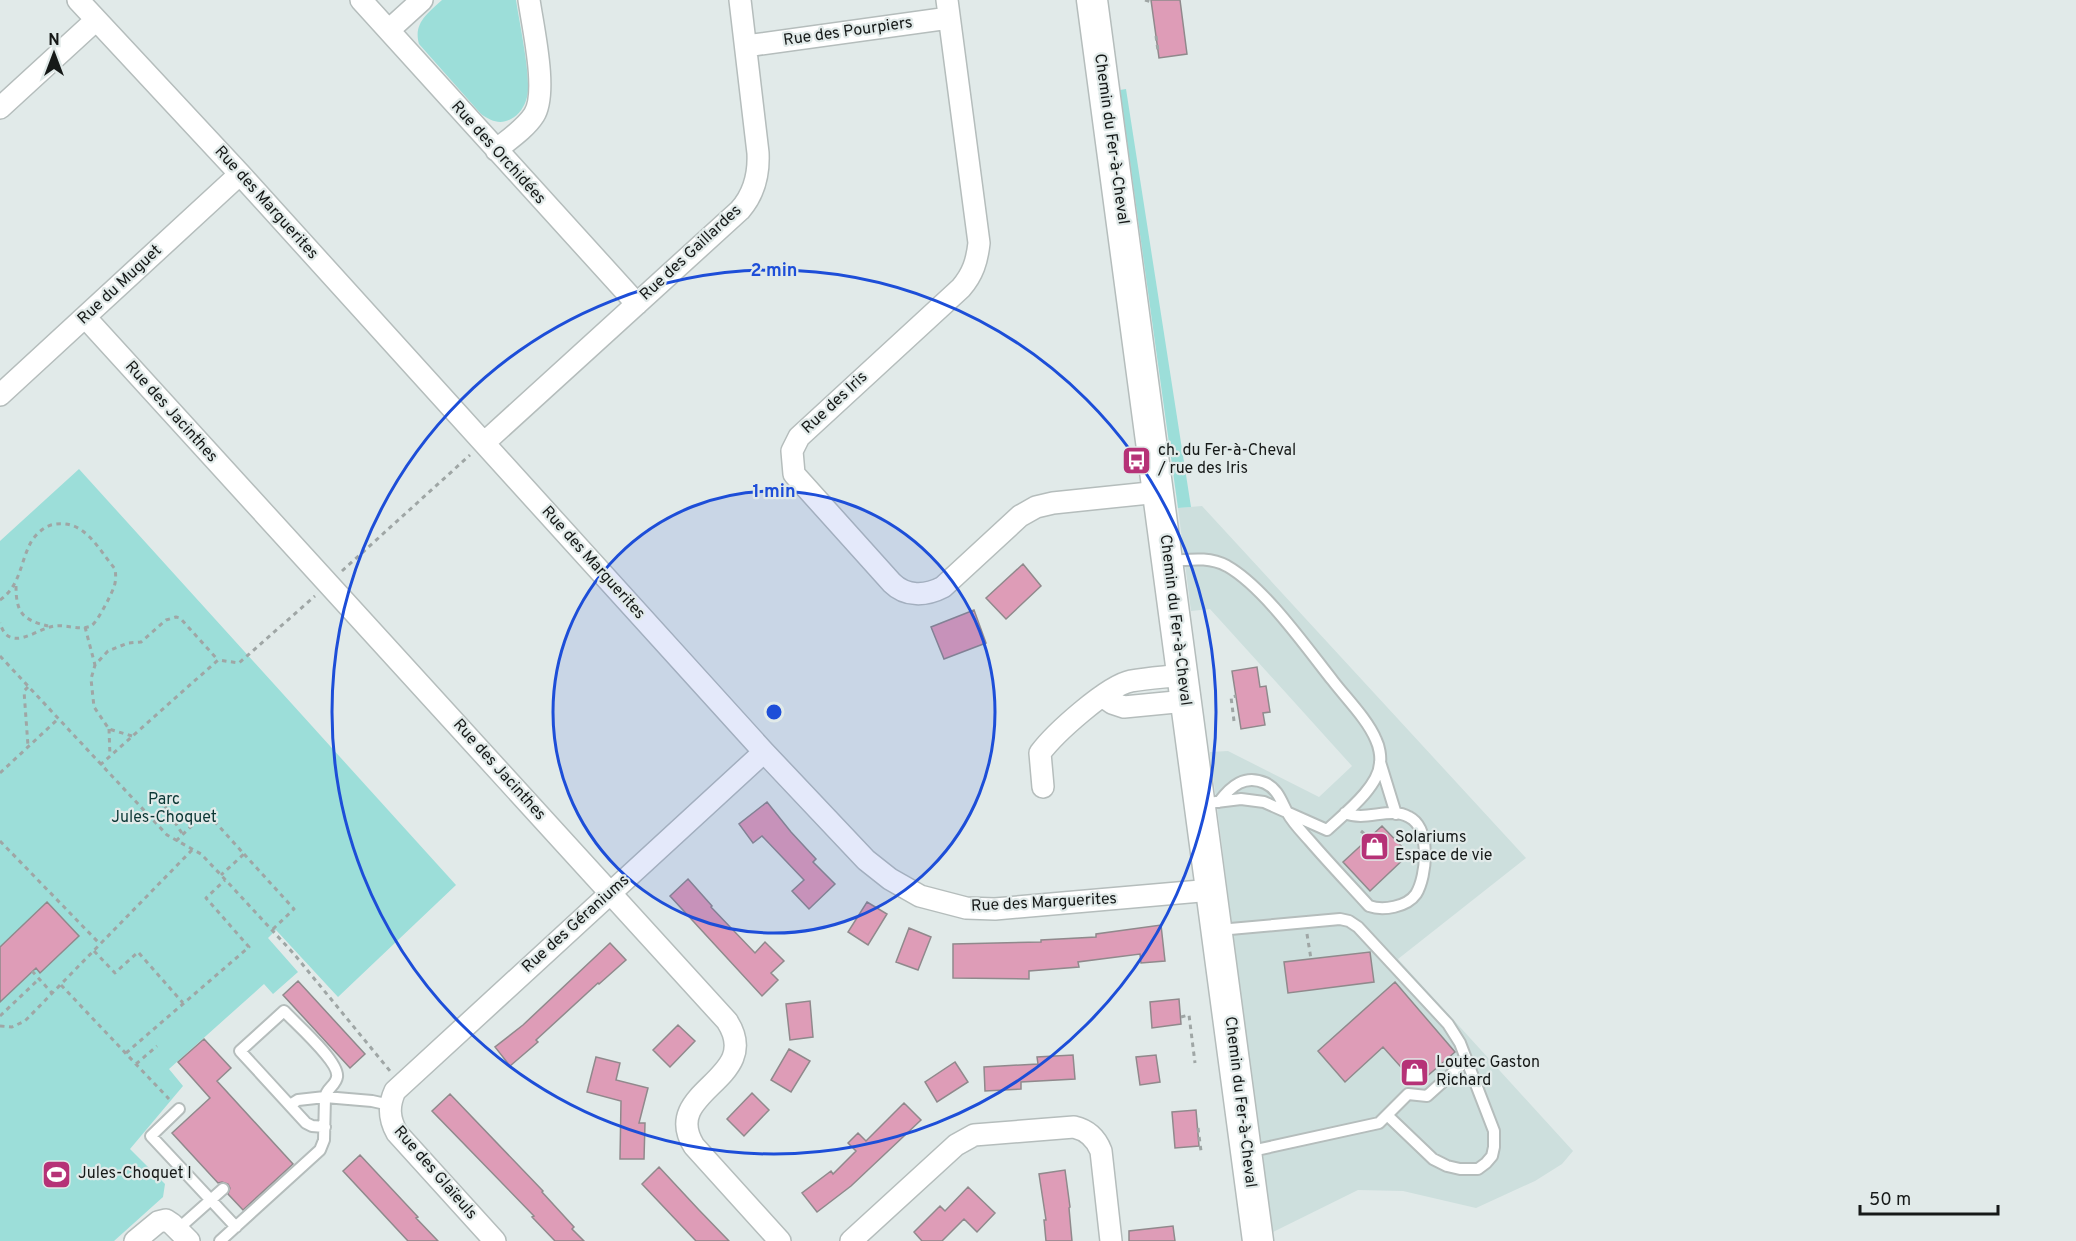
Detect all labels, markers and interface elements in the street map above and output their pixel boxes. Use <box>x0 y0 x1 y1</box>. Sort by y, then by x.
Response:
street label: Rue des Pourpiers <box>782 13 914 51</box>
north arrow <box>24 24 84 84</box>
text: N <box>48 31 60 51</box>
street label: Chemin du Fer-à-Cheval <box>1089 52 1133 226</box>
street label: Rue des Orchidées <box>446 97 550 209</box>
street label: Rue des Marguerites <box>210 142 322 264</box>
street label: Rue des Gaillardes <box>636 201 746 305</box>
street label: Rue du Muguet <box>74 241 166 329</box>
text: 2 min <box>750 260 798 283</box>
street label: Rue des Jacinthes <box>120 357 222 467</box>
street label: Rue des Iris <box>798 368 872 438</box>
place label: ch. du Fer-à-Cheval / rue des Iris <box>1157 441 1296 479</box>
bus stop icon: ch. du Fer-à-Cheval / rue des Iris <box>1121 444 1153 476</box>
text: 1 min <box>752 481 796 504</box>
street label: Rue des Marguerites <box>537 502 649 624</box>
street label: Chemin du Fer-à-Cheval <box>1155 533 1195 707</box>
centre of rings <box>764 702 784 722</box>
street label: Rue des Jacinthes <box>448 715 550 825</box>
park label: Parc Jules-Choquet <box>111 790 217 828</box>
place label: Solariums Espace de vie <box>1395 828 1492 866</box>
shop icon: Solariums Espace de vie <box>1358 831 1390 863</box>
street label: Rue des Géraniums <box>518 870 634 978</box>
street label: Rue des Marguerites <box>971 889 1117 917</box>
street label: Chemin du Fer-à-Cheval <box>1220 1015 1260 1189</box>
place label: Loutec Gaston Richard <box>1436 1053 1540 1091</box>
shop icon: Loutec Gaston Richard <box>1399 1056 1431 1088</box>
street label: Rue des Glaïeuls <box>389 1122 481 1224</box>
sports icon: Jules-Choquet I <box>41 1158 73 1190</box>
place label: Jules-Choquet I <box>78 1164 192 1184</box>
scale bar <box>1860 1178 1998 1216</box>
text: 50 m <box>1869 1189 1911 1212</box>

